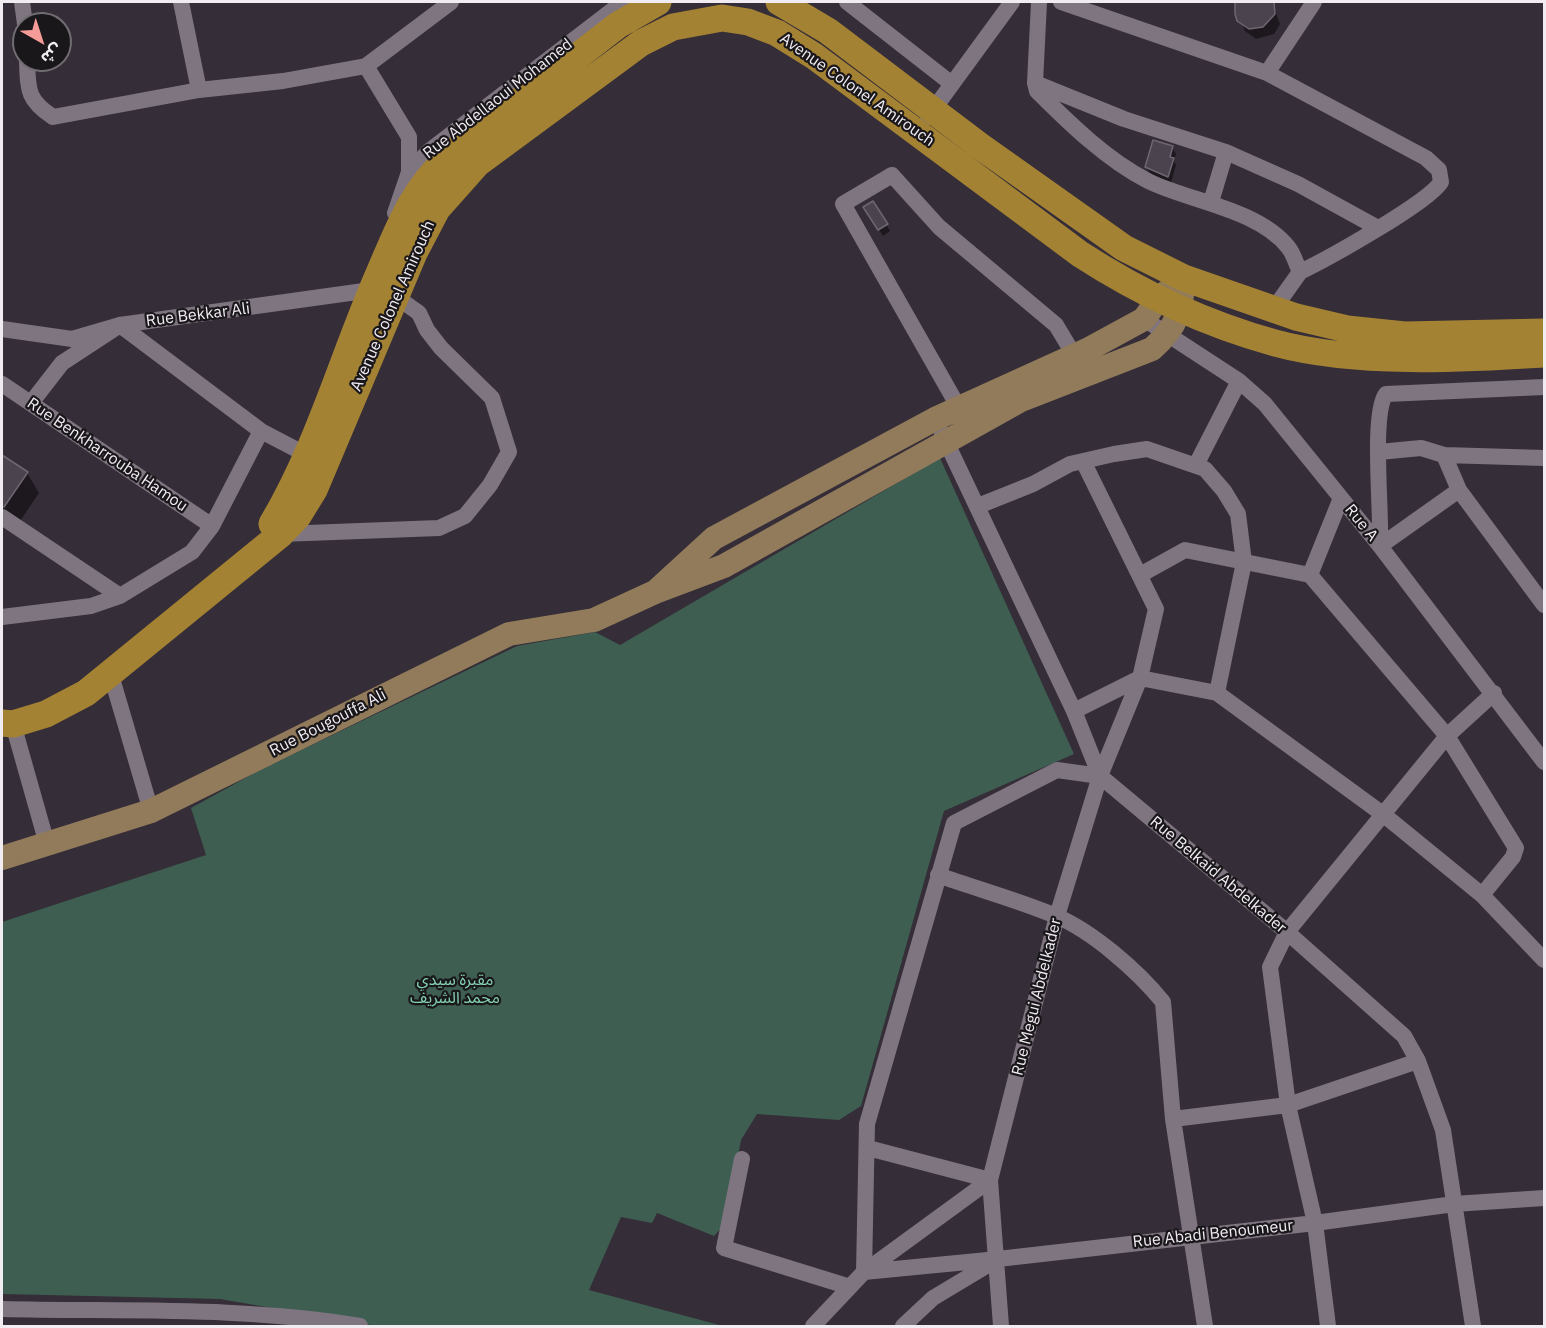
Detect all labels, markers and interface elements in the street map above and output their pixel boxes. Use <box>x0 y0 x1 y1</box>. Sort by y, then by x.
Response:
north arrow <box>12 12 72 72</box>
street label: Avenue Colonel Amirouch <box>776 29 938 151</box>
street label: Rue Abdellaoui Mohamed <box>420 35 576 163</box>
text: ش <box>37 40 67 69</box>
street label: Avenue Colonel Amirouch <box>347 218 439 394</box>
street label: Rue Bekkar Ali <box>145 299 251 331</box>
street label: Rue Benkharrouba Hamou <box>23 394 191 516</box>
street label: Rue A <box>1340 501 1382 545</box>
street label: Rue Bougouffa Ali <box>267 685 389 761</box>
street label: Rue Belkaid Abdelkader <box>1146 812 1290 938</box>
street label: Rue Megui Abdelkader <box>1008 916 1066 1078</box>
park label: مقبرة سيدي محمد الشريف <box>410 970 500 1008</box>
street label: Rue Abadi Benoumeur <box>1132 1216 1294 1252</box>

